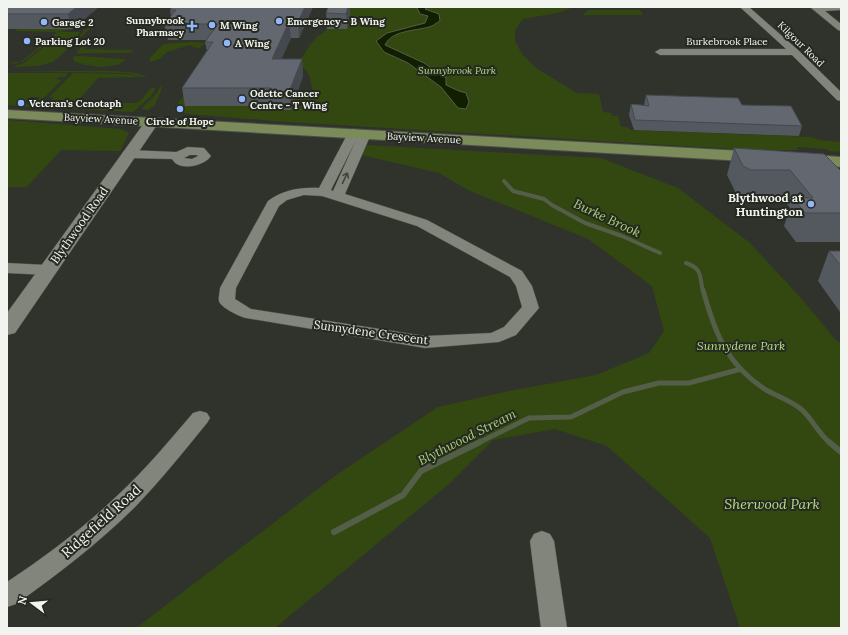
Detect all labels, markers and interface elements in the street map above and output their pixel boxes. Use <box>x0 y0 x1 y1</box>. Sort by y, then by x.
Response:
place label: Sunnybrook Pharmacy <box>126 14 184 39</box>
place label: Emergency - B Wing <box>287 15 385 28</box>
place label: Garage 2 <box>52 16 94 29</box>
marker: Emergency - B Wing <box>274 16 284 26</box>
marker: Garage 2 <box>39 17 49 27</box>
place label: M Wing <box>220 19 258 32</box>
street label: Kilgour Road <box>775 19 827 69</box>
marker: M Wing <box>207 20 217 30</box>
marker: Sunnybrook Pharmacy <box>187 21 197 31</box>
place label: Parking Lot 20 <box>35 35 105 48</box>
street label: Burkebrook Place <box>686 35 768 48</box>
marker: Parking Lot 20 <box>22 36 32 46</box>
place label: A Wing <box>235 37 270 50</box>
marker: A Wing <box>222 38 232 48</box>
park label: Sunnybrook Park <box>418 64 496 77</box>
place label: Odette Cancer Centre - T Wing <box>250 87 327 112</box>
marker: Odette Cancer Centre - T Wing <box>237 94 247 104</box>
place label: Veteran's Cenotaph <box>29 97 122 110</box>
marker: Veteran's Cenotaph <box>16 98 26 108</box>
marker: Circle of Hope <box>175 104 185 114</box>
street label: Bayview Avenue <box>64 111 139 127</box>
place label: Circle of Hope <box>146 115 215 128</box>
street label: Bayview Avenue <box>387 130 462 146</box>
one-way arrow <box>342 172 349 184</box>
street label: Blythwood Road <box>47 184 111 266</box>
place label: Blythwood at Huntington <box>728 190 804 219</box>
water label: Burke Brook <box>571 195 643 241</box>
marker: Blythwood at Huntington <box>806 199 816 209</box>
street label: Sunnydene Crescent <box>313 317 430 348</box>
park label: Sunnydene Park <box>697 338 785 353</box>
water label: Blythwood Stream <box>415 405 519 469</box>
street label: Ridgefield Road <box>57 481 145 561</box>
park label: Sherwood Park <box>724 495 820 513</box>
north arrow <box>12 583 52 623</box>
text: N <box>14 594 30 606</box>

